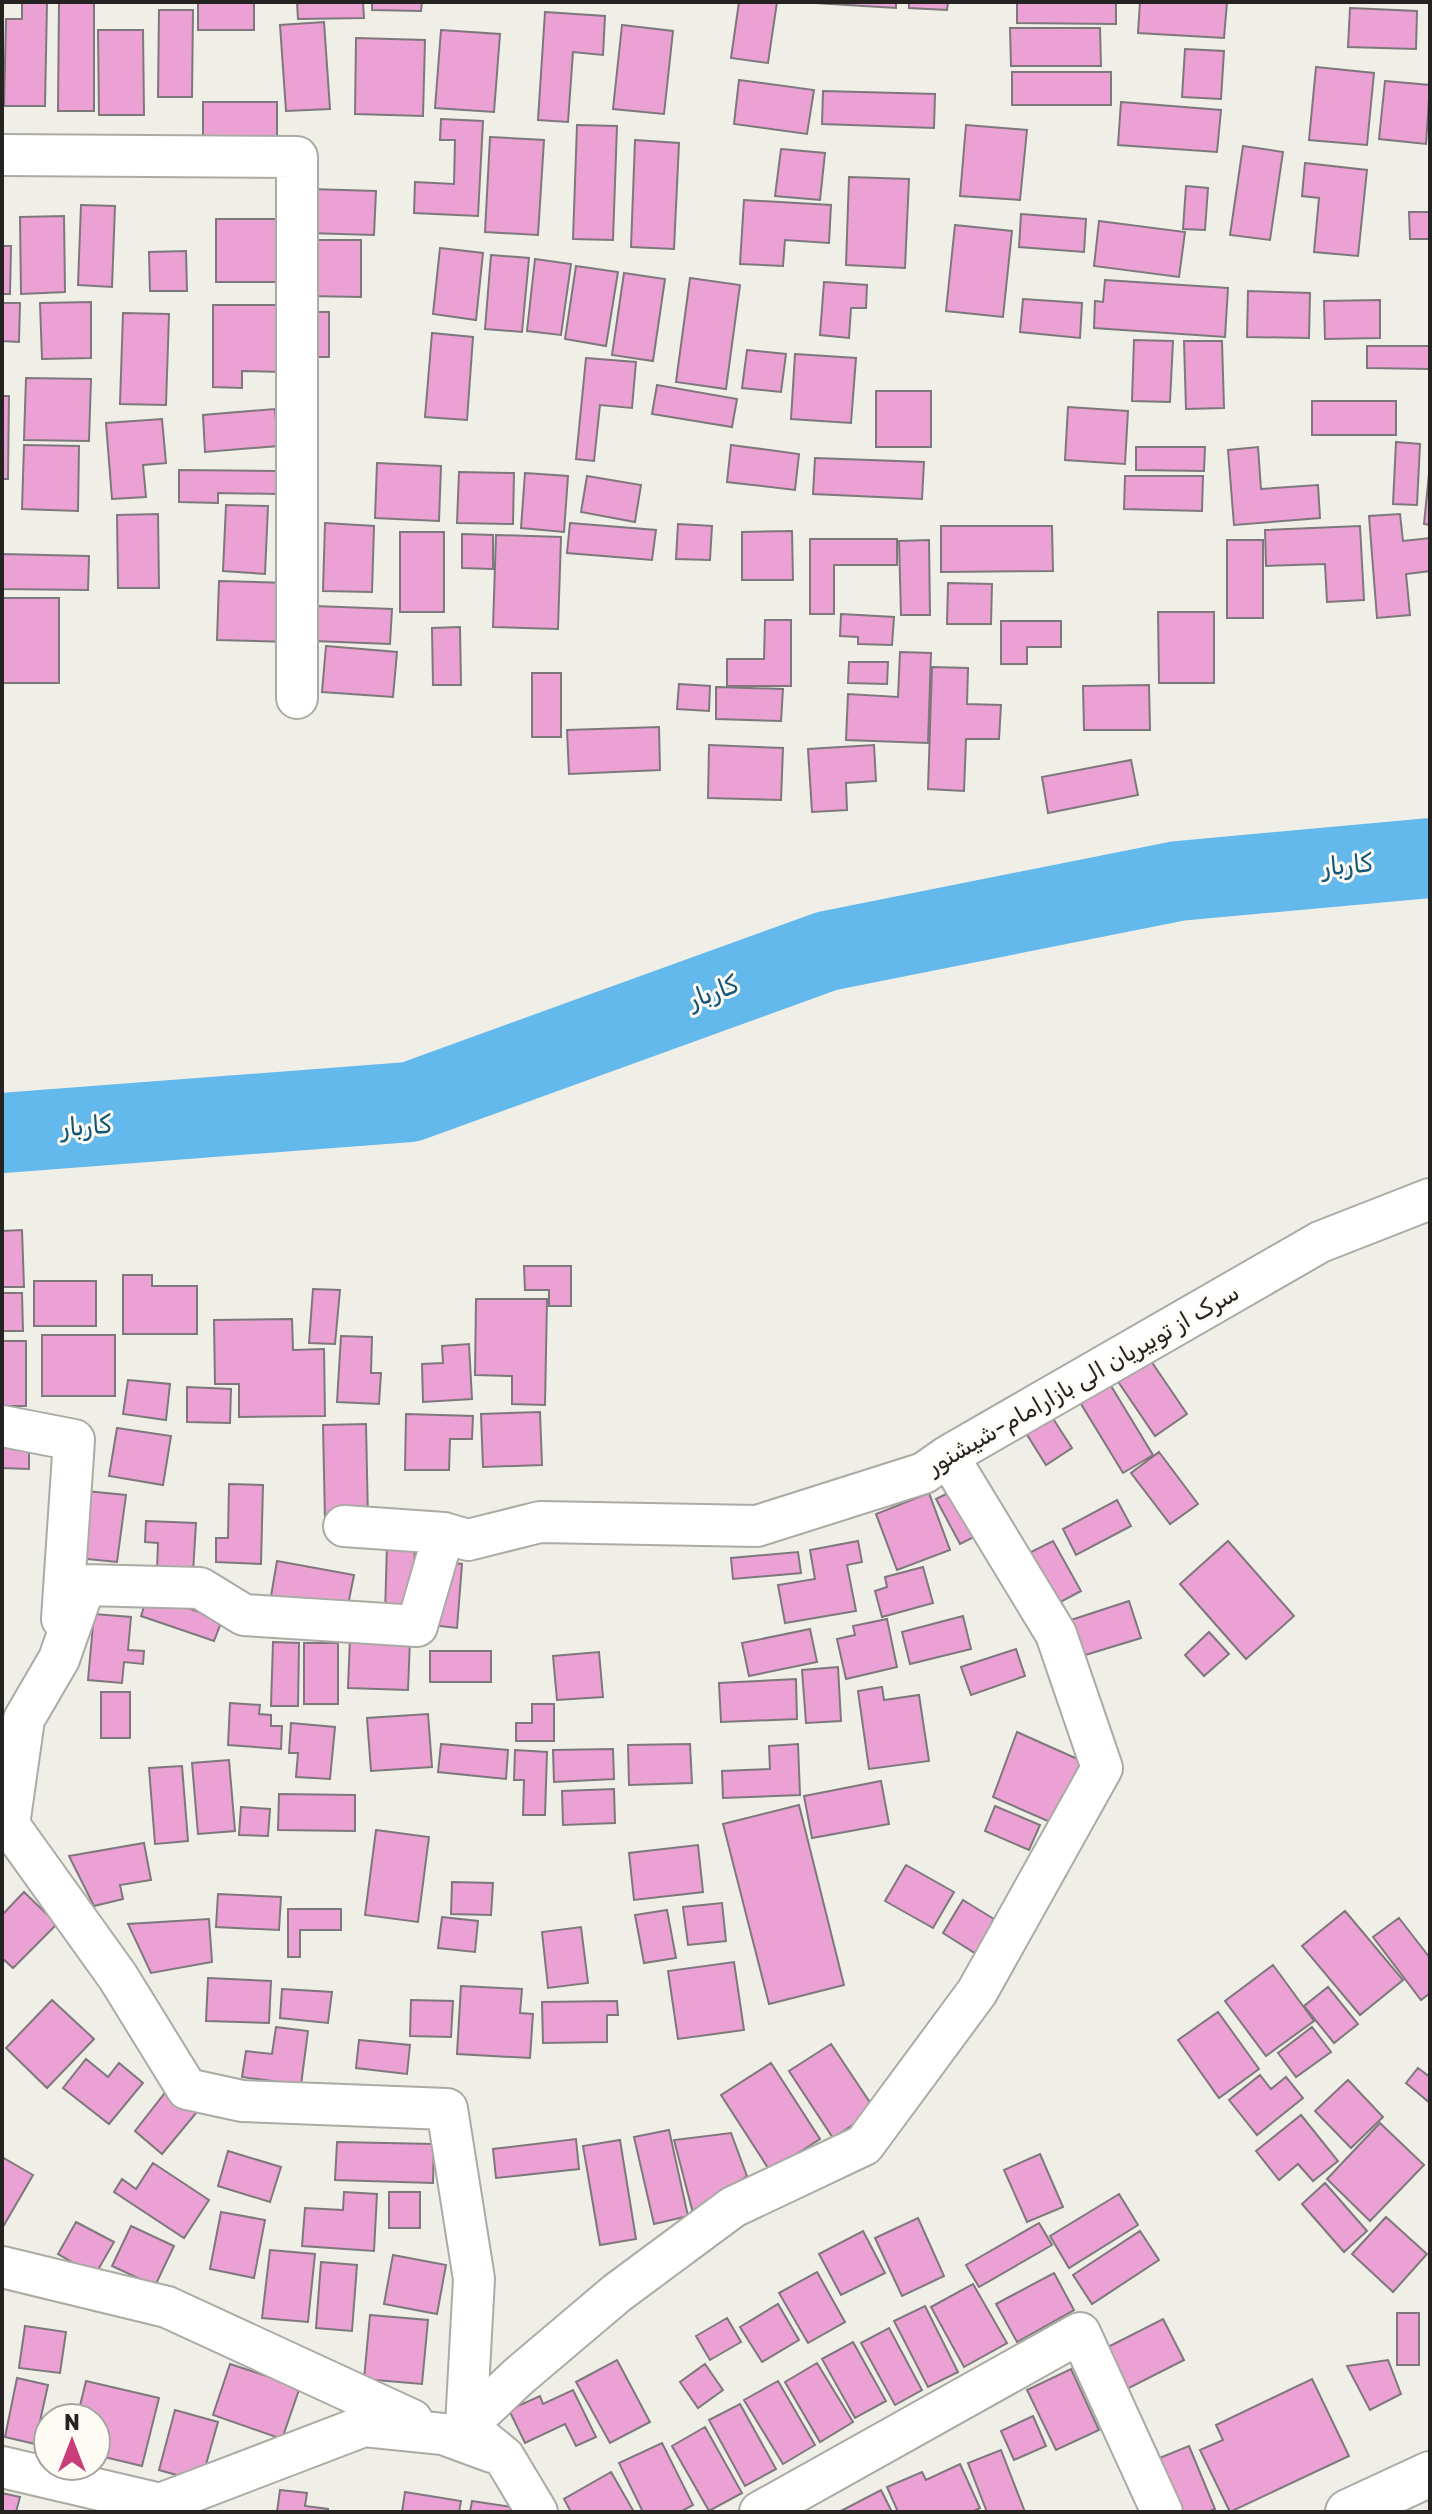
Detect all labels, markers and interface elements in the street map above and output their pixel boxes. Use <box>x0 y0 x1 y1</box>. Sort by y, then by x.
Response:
water label: کاربار <box>1318 847 1374 883</box>
water label: کاربار <box>682 969 742 1016</box>
water label: کاربار <box>58 1109 113 1143</box>
street label: سرک از توبیریان الی بازارامام-شیشنور <box>920 1278 1245 1483</box>
north arrow <box>32 2402 112 2482</box>
text: N <box>64 2409 80 2436</box>

